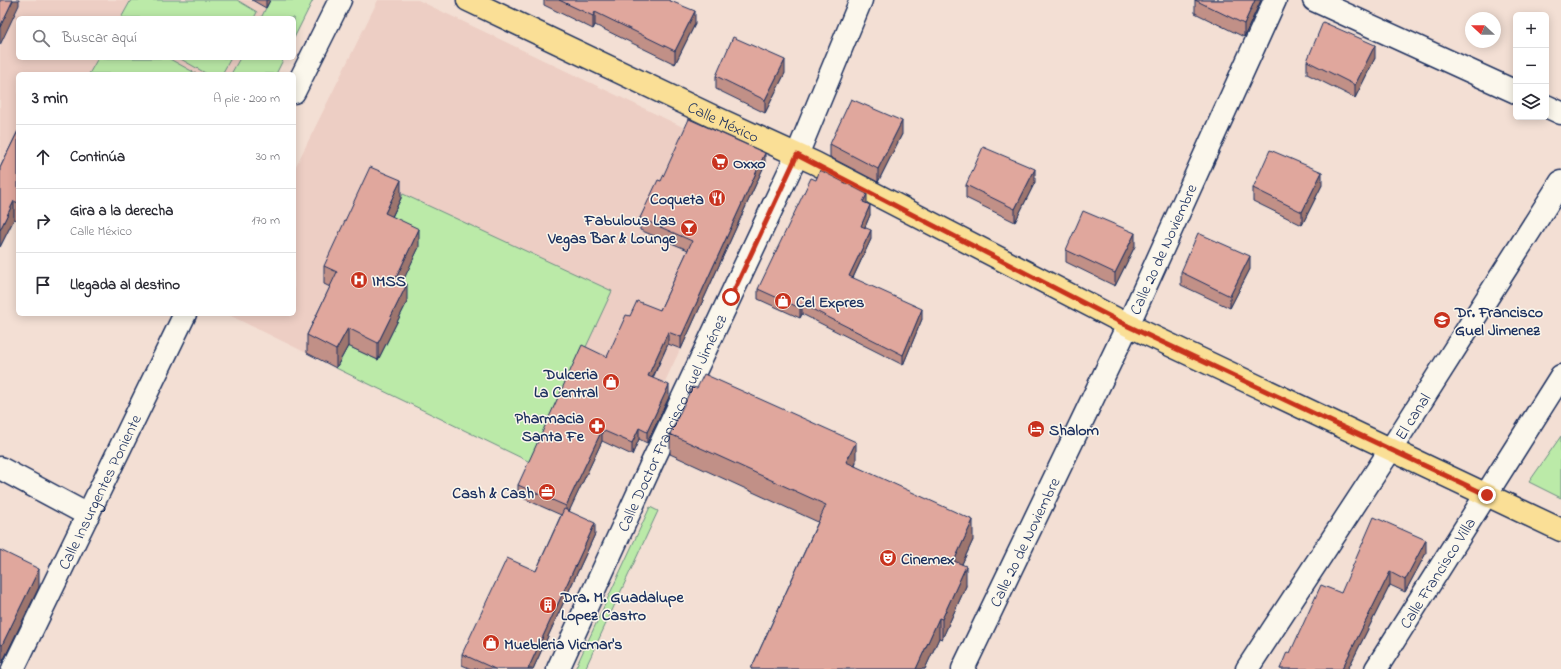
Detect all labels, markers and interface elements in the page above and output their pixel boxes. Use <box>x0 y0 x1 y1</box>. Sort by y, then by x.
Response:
north arrow <box>1465 12 1501 48</box>
map controls <box>1513 12 1549 120</box>
button: + <box>1513 12 1549 48</box>
search box <box>16 16 296 60</box>
icon: search <box>30 27 52 49</box>
text: Buscar aquí <box>62 27 137 49</box>
button: − <box>1513 48 1549 84</box>
button: layers <box>1513 84 1549 120</box>
text: 3 min <box>32 86 68 111</box>
text: A pie · 200 m <box>213 89 280 108</box>
street label: Calle México <box>683 96 763 150</box>
icon: ahead <box>32 146 54 168</box>
text: Continúa <box>70 146 125 168</box>
text: 30 m <box>256 147 280 166</box>
supermarket icon: Oxxo <box>710 152 730 172</box>
place label: Oxxo <box>733 152 766 176</box>
street label: Calle 20 de Noviembre <box>1124 180 1205 319</box>
place label: Coqueta <box>650 188 704 212</box>
restaurant icon: Coqueta <box>707 188 727 208</box>
text: Gira a la derecha <box>70 200 173 222</box>
place label: Fabulous Las Vegas Bar & Lounge <box>547 209 677 252</box>
icon: right <box>32 210 54 232</box>
text: 170 m <box>252 211 280 230</box>
bar icon: Fabulous Las Vegas Bar & Lounge <box>679 218 699 238</box>
text: Calle México <box>70 222 132 241</box>
hospital icon: IMSS <box>349 270 369 290</box>
place label: IMSS <box>372 270 406 294</box>
icon: arrive <box>32 274 54 296</box>
text: Llegada al destino <box>70 274 180 296</box>
route start <box>722 288 740 306</box>
shop icon: Cel Expres <box>773 291 793 311</box>
place label: Cel Expres <box>796 291 864 315</box>
place label: Dr. Francisco Guel Jimenez <box>1454 301 1543 343</box>
school or university icon: Dr. Francisco Guel Jimenez <box>1432 310 1452 330</box>
street label: Calle Doctor Francisco Guel Jiménez <box>612 311 734 536</box>
place label: Dulceria La Central <box>534 363 598 405</box>
shop icon: Dulceria La Central <box>601 372 621 392</box>
street label: El canal <box>1390 389 1438 445</box>
place label: Pharmacia Santa Fe <box>515 407 585 449</box>
street label: Calle Insurgentes Poniente <box>53 410 149 574</box>
pharmacy icon: Pharmacia Santa Fe <box>587 416 607 436</box>
hotel icon: Shalom <box>1026 419 1046 439</box>
place label: Shalom <box>1049 419 1100 443</box>
street label: Calle 20 de Noviembre <box>984 473 1068 612</box>
place label: Cash & Cash <box>452 482 534 506</box>
office icon: Cash & Cash <box>537 482 557 502</box>
route end <box>1478 486 1496 504</box>
street label: Calle Francisco Villa <box>1394 513 1483 634</box>
theatre icon: Cinemex <box>878 548 898 568</box>
place label: Cinemex <box>901 548 954 572</box>
place label: Dra. M. Guadalupe Lopez Castro <box>560 586 684 628</box>
building icon: Dra. M. Guadalupe Lopez Castro <box>538 595 558 615</box>
shop icon: Muebleria Vicmar's <box>481 633 501 653</box>
place label: Muebleria Vicmar's <box>504 633 622 657</box>

